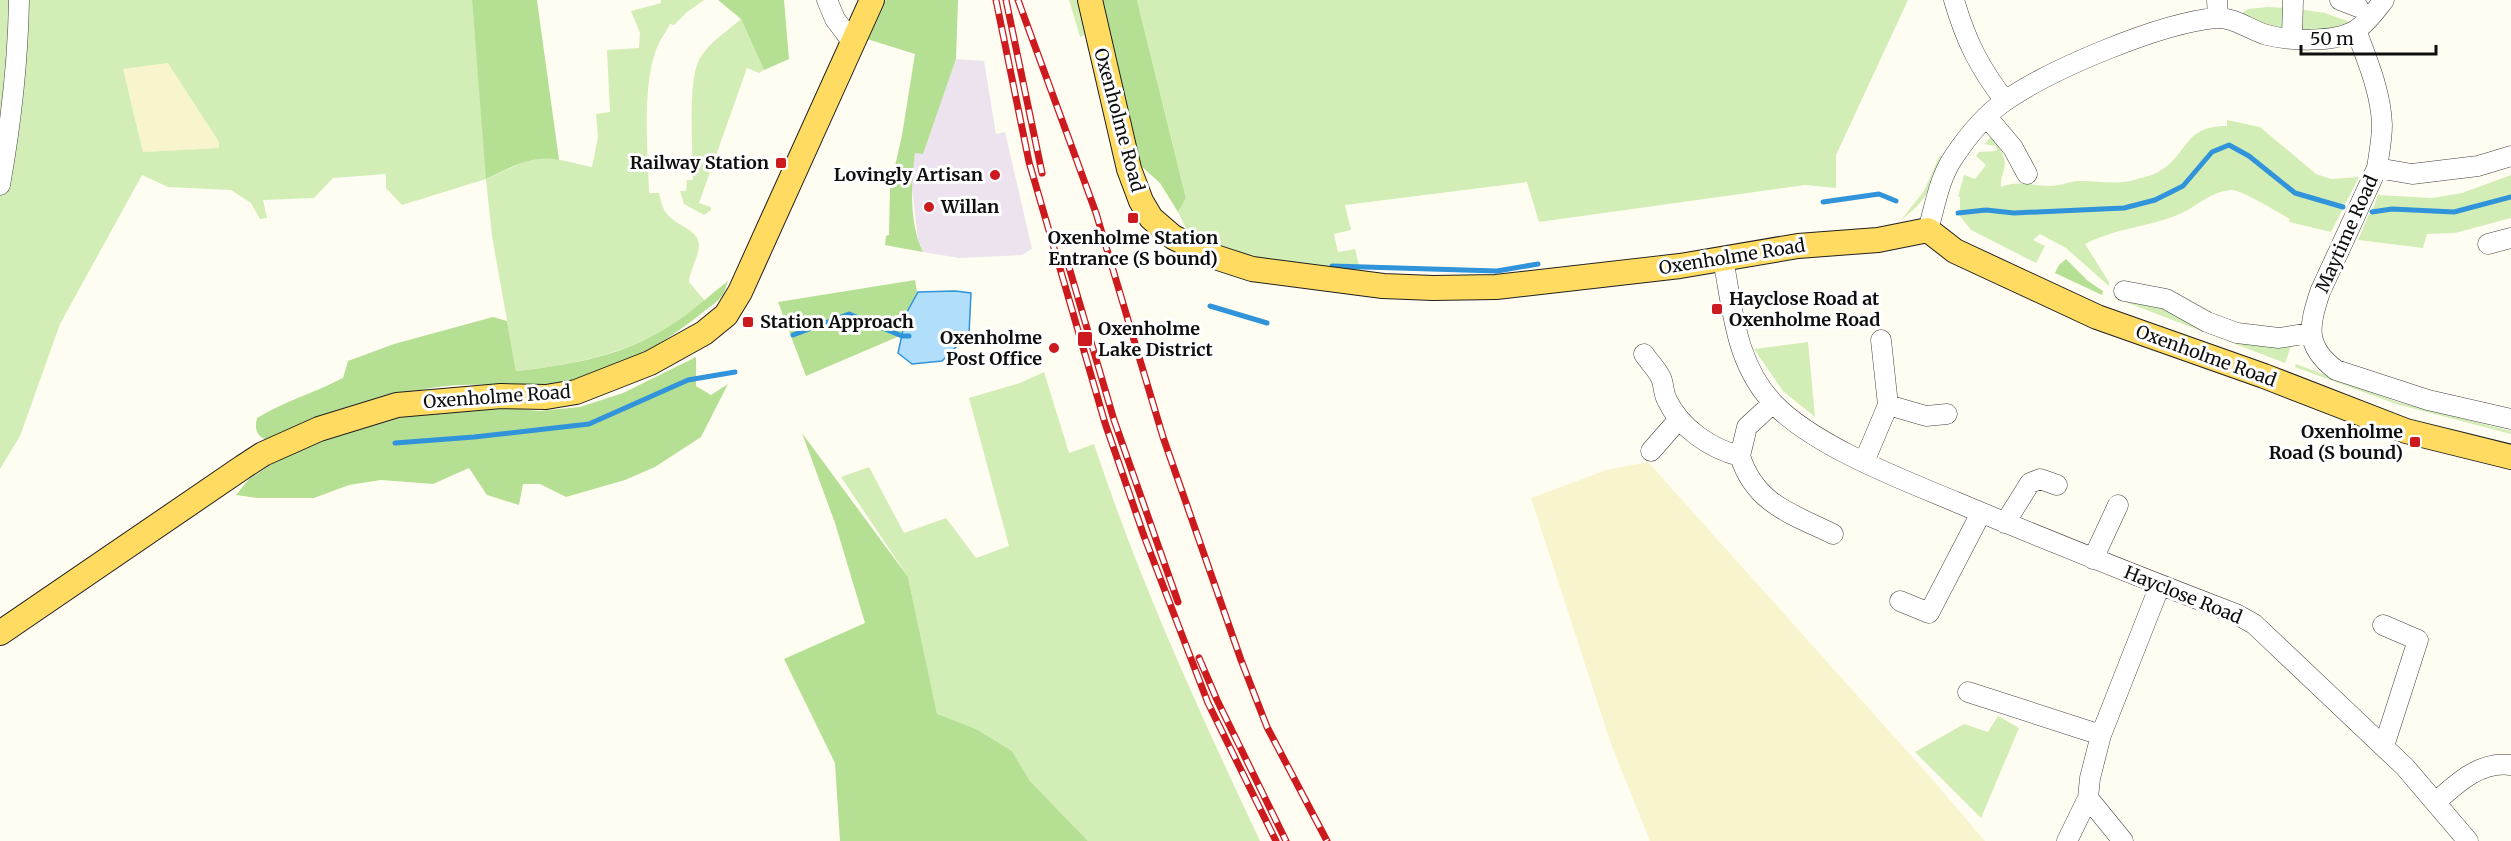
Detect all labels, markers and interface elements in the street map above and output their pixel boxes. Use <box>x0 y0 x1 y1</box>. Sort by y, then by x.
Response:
scale bar <box>2301 18 2436 56</box>
text: 50 m <box>2310 27 2354 50</box>
street label: Oxenholme Road <box>1089 46 1150 194</box>
place label: Railway Station <box>630 151 769 174</box>
marker: Railway Station <box>774 156 788 170</box>
place label: Lovingly Artisan <box>834 163 983 186</box>
marker: Lovingly Artisan <box>988 168 1002 182</box>
street label: Maytime Road <box>2310 171 2383 296</box>
place label: Willan <box>940 195 999 218</box>
marker: Willan <box>922 200 936 214</box>
marker: Oxenholme Station Entrance (S bound) <box>1126 211 1140 225</box>
place label: Oxenholme Station Entrance (S bound) <box>1048 226 1218 270</box>
street label: Oxenholme Road <box>1657 234 1807 279</box>
place label: Hayclose Road at Oxenholme Road <box>1729 287 1880 331</box>
marker: Hayclose Road at Oxenholme Road <box>1710 302 1724 316</box>
place label: Station Approach <box>760 310 914 333</box>
marker: Station Approach <box>741 315 755 329</box>
place label: Oxenholme Lake District <box>1098 317 1214 361</box>
street label: Oxenholme Road <box>2133 319 2280 392</box>
place label: Oxenholme Post Office <box>940 326 1042 370</box>
marker: Oxenholme Lake District <box>1076 330 1094 348</box>
marker: Oxenholme Post Office <box>1047 341 1061 355</box>
street label: Oxenholme Road <box>422 380 572 413</box>
place label: Oxenholme Road (S bound) <box>2269 420 2403 464</box>
marker: Oxenholme Road (S bound) <box>2408 435 2422 449</box>
street label: Hayclose Road <box>2121 560 2246 629</box>

